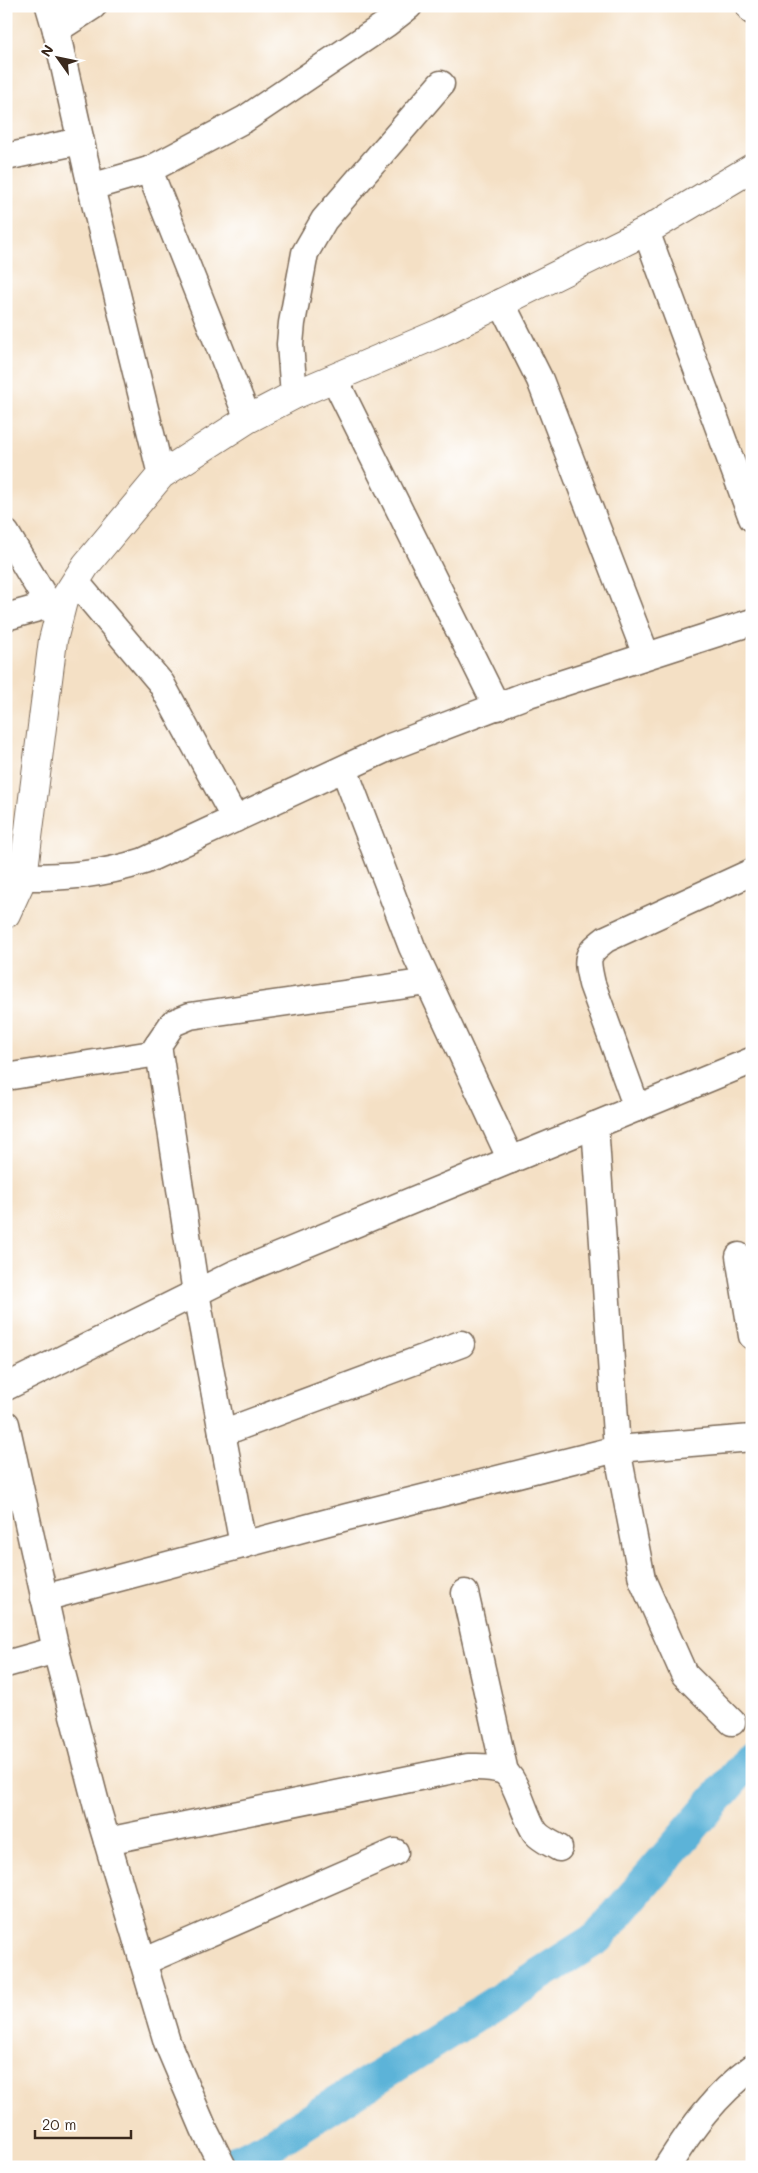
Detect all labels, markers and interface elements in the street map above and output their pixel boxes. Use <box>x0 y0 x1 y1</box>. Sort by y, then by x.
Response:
north arrow <box>32 32 82 82</box>
text: N <box>36 41 58 60</box>
scale bar <box>35 2108 131 2140</box>
text: 20 m <box>42 2114 76 2134</box>

